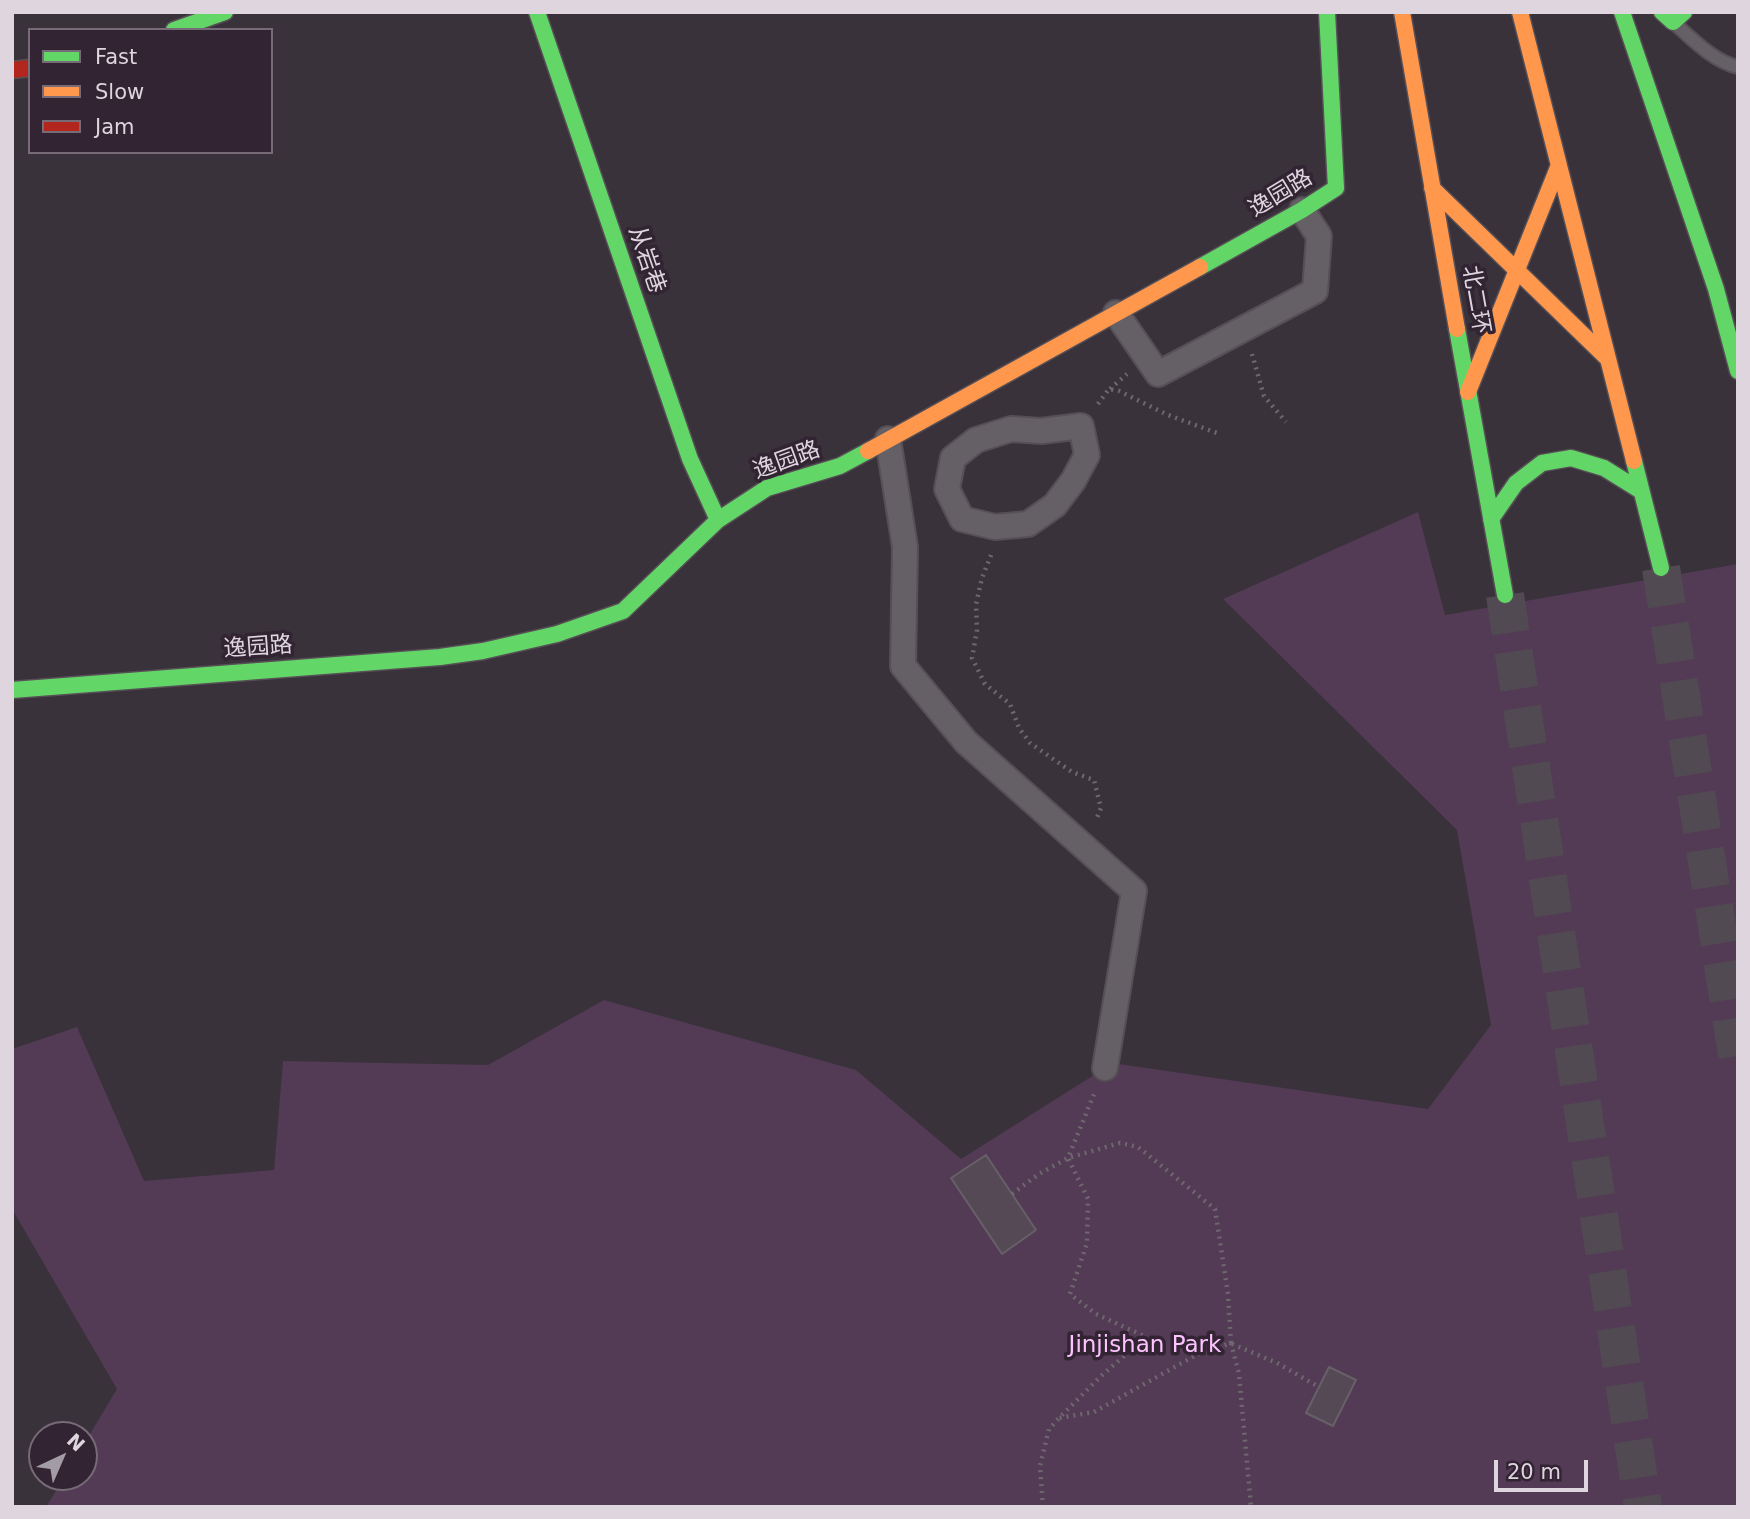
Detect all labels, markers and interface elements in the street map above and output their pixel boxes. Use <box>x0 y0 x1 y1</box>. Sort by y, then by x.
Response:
legend <box>28 28 273 154</box>
text: Fast <box>95 45 137 69</box>
text: Slow <box>95 80 144 104</box>
text: Jam <box>95 115 135 139</box>
street label: 逸园路 <box>1244 164 1318 224</box>
street label: 从岩巷 <box>622 223 670 297</box>
street label: 北二环 <box>1455 264 1495 336</box>
street label: 逸园路 <box>750 436 824 486</box>
street label: 逸园路 <box>223 632 293 664</box>
park label: Jinjishan Park <box>1069 1332 1221 1360</box>
north arrow <box>28 1421 98 1491</box>
text: N <box>63 1429 90 1456</box>
scale bar <box>1498 1446 1592 1490</box>
text: 20 m <box>1507 1460 1561 1484</box>

